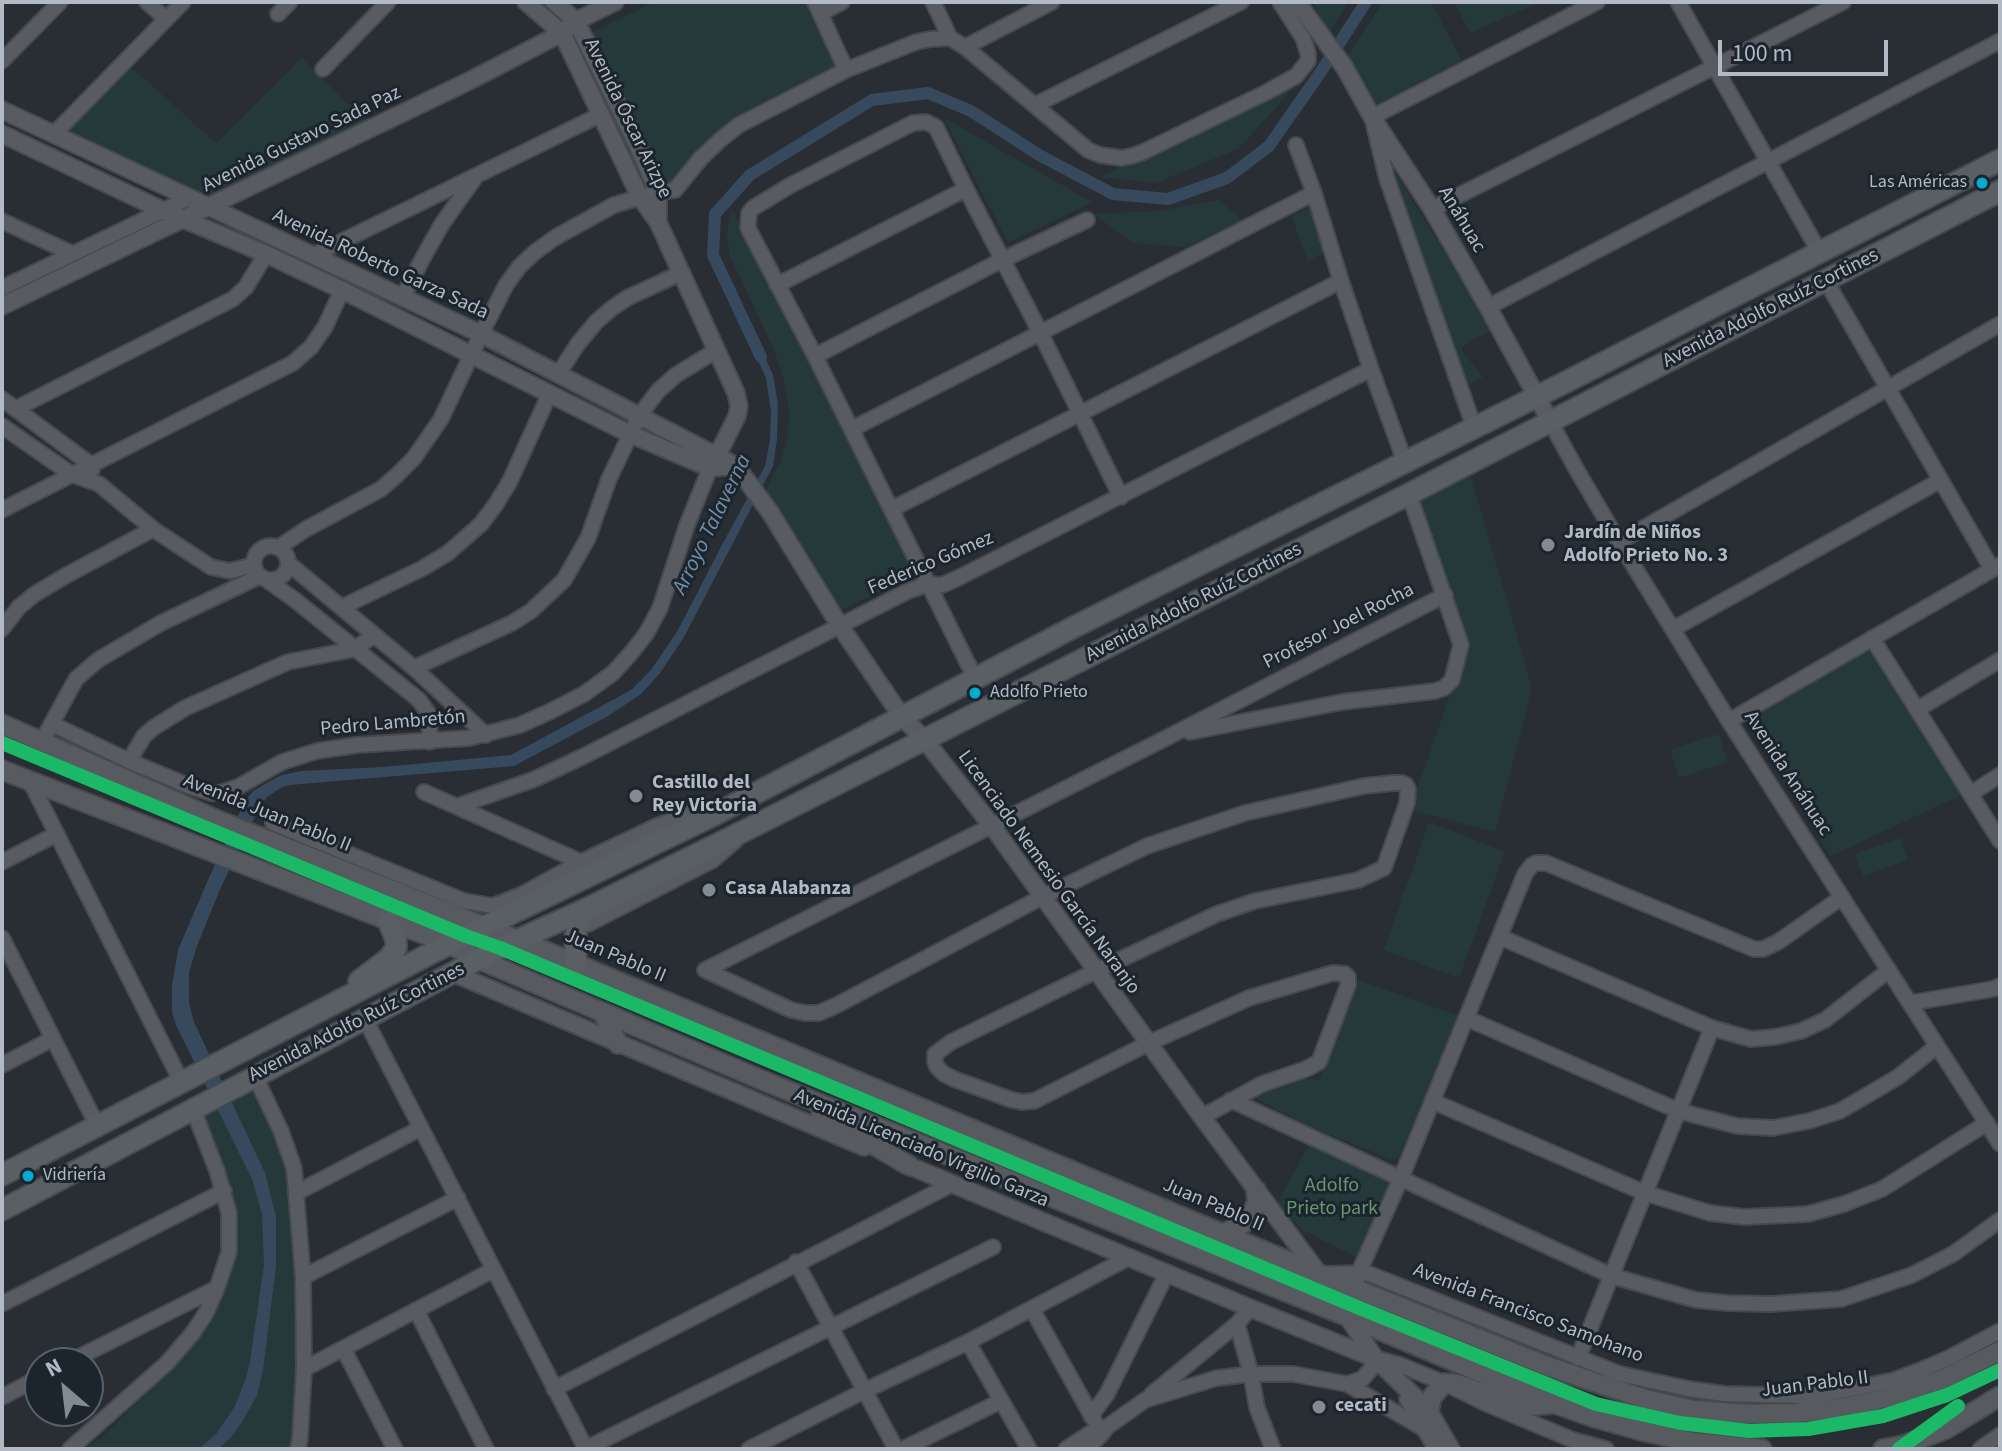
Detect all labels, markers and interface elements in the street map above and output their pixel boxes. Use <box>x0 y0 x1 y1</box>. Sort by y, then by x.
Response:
scale bar <box>1722 24 1892 74</box>
street label: Avenida Óscar Arizpe <box>578 35 676 203</box>
text: 100 m <box>1732 36 1792 71</box>
street label: Avenida Gustavo Sada Paz <box>199 82 405 198</box>
place label: Las Américas <box>1869 172 1967 194</box>
marker: Las Américas <box>1974 175 1990 191</box>
street label: Anáhuac <box>1432 183 1490 257</box>
street label: Avenida Roberto Garza Sada <box>268 204 492 326</box>
street label: Avenida Adolfo Ruíz Cortines <box>1659 244 1883 374</box>
water label: Arroyo Talaverna <box>668 451 758 599</box>
place label: Jardín de Niños Adolfo Prieto No. 3 <box>1564 522 1728 569</box>
street label: Federico Gómez <box>865 527 997 601</box>
marker: Jardín de Niños Adolfo Prieto No. 3 <box>1539 536 1557 554</box>
street label: Avenida Adolfo Ruíz Cortines <box>1082 538 1306 668</box>
street label: Profesor Joel Rocha <box>1260 579 1418 675</box>
place label: Adolfo Prieto <box>990 682 1088 704</box>
marker: Adolfo Prieto <box>967 685 983 701</box>
street label: Pedro Lambretón <box>319 706 467 742</box>
street label: Avenida Anáhuac <box>1738 707 1836 841</box>
street label: Licenciado Nemesio García Naranjo <box>951 746 1145 1000</box>
street label: Avenida Juan Pablo II <box>180 769 354 859</box>
place label: Castillo del Rey Victoria <box>652 772 757 819</box>
marker: Castillo del Rey Victoria <box>627 787 645 805</box>
place label: Casa Alabanza <box>725 878 851 902</box>
marker: Casa Alabanza <box>700 881 718 899</box>
street label: Juan Pablo II <box>561 925 669 989</box>
street label: Avenida Adolfo Ruíz Cortines <box>245 958 469 1088</box>
street label: Avenida Licenciado Virgilio Garza <box>790 1084 1052 1214</box>
place label: Vidriería <box>43 1165 106 1187</box>
marker: Vidriería <box>20 1168 36 1184</box>
street label: Juan Pablo II <box>1159 1174 1267 1238</box>
park label: Adolfo Prieto park <box>1286 1175 1378 1222</box>
street label: Avenida Francisco Samohano <box>1409 1259 1647 1369</box>
north arrow <box>24 1347 104 1427</box>
text: N <box>40 1350 68 1385</box>
street label: Juan Pablo II <box>1760 1367 1870 1403</box>
place label: cecati <box>1335 1395 1387 1419</box>
marker: cecati <box>1310 1398 1328 1416</box>

